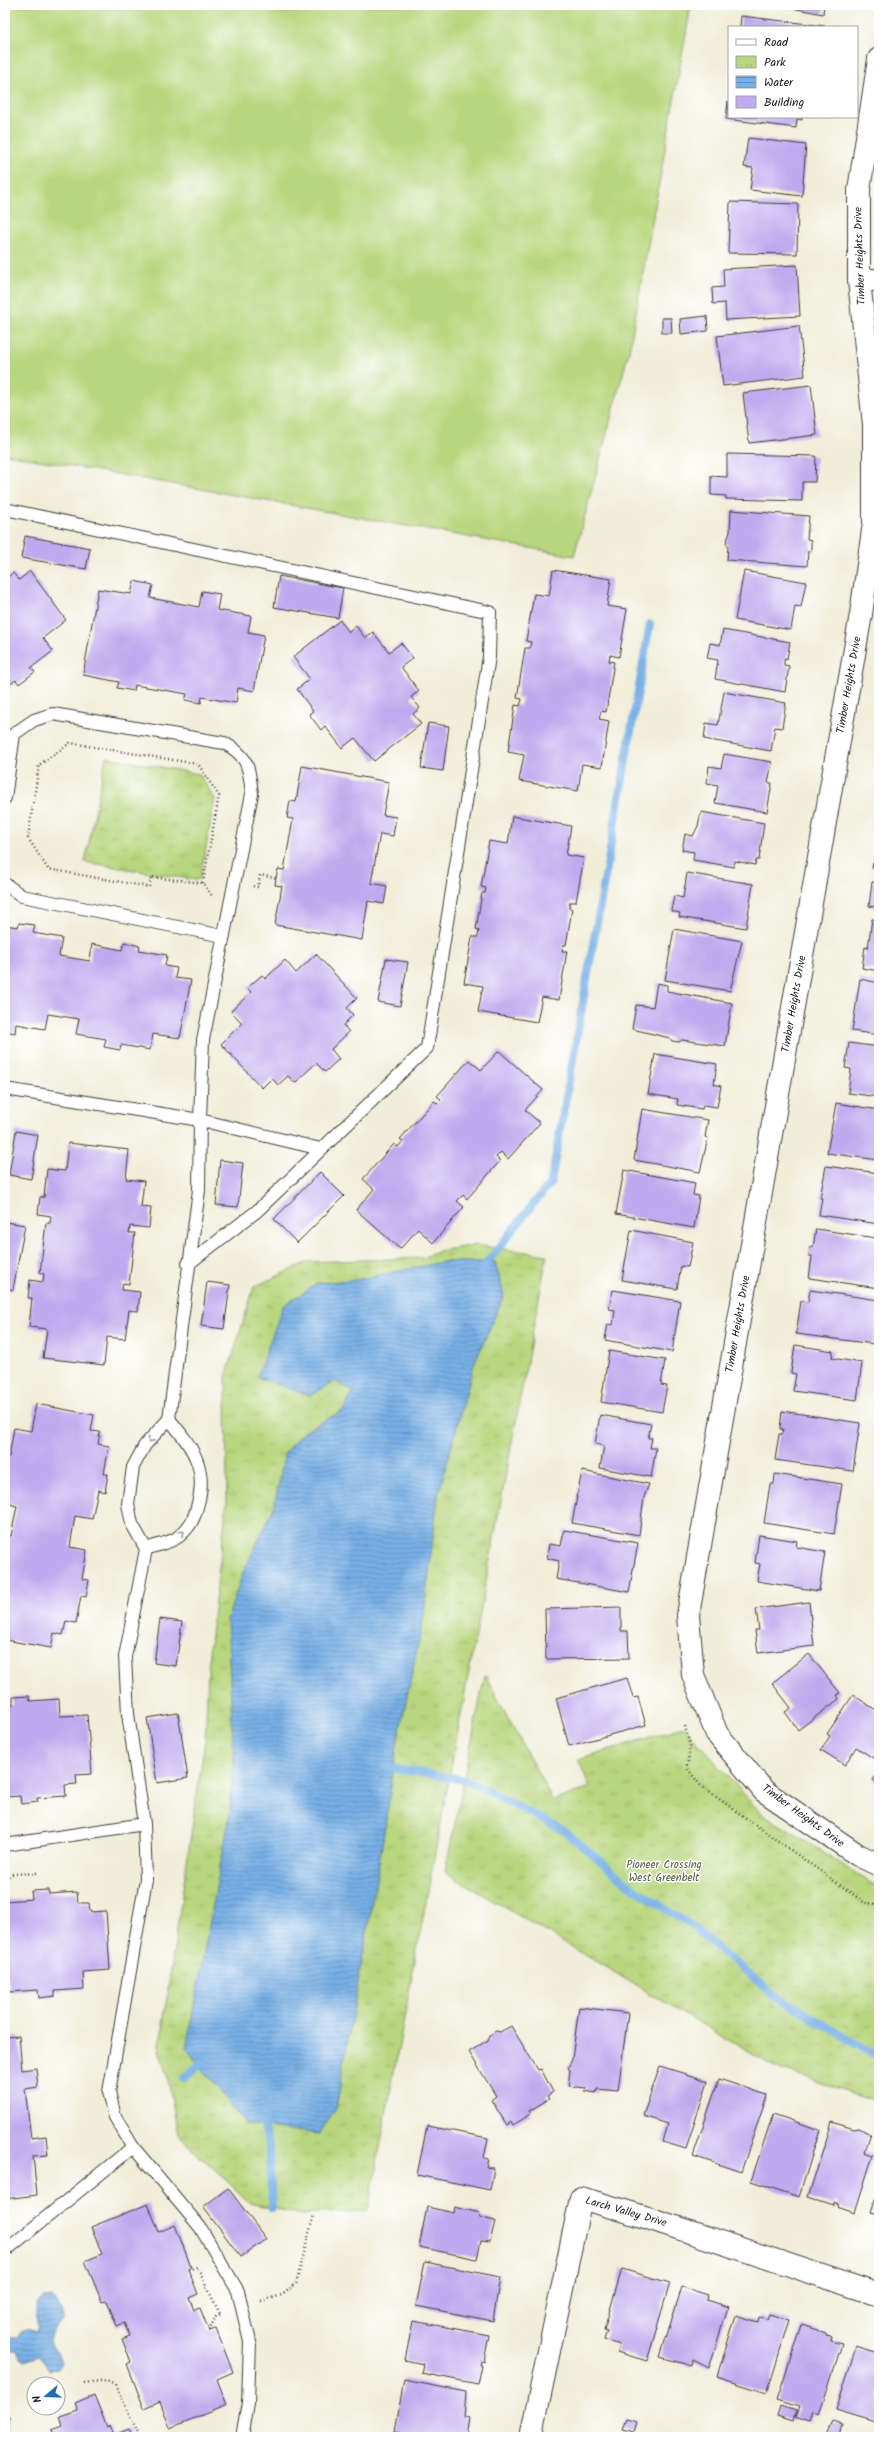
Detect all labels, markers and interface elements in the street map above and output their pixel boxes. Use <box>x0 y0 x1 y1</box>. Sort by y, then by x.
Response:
legend <box>728 26 858 118</box>
text: Road <box>764 33 789 52</box>
text: Park <box>764 53 786 72</box>
text: Water <box>764 73 794 92</box>
text: Building <box>764 93 804 112</box>
street label: Timber Heights Drive <box>849 206 871 305</box>
street label: Timber Heights Drive <box>832 635 866 735</box>
street label: Timber Heights Drive <box>777 954 811 1054</box>
street label: Timber Heights Drive <box>721 1274 755 1374</box>
one-way arrow <box>148 1435 155 1442</box>
one-way arrow <box>177 1531 184 1538</box>
street label: Timber Heights Drive <box>758 1780 848 1852</box>
park label: Pioneer Crossing West Greenbelt <box>626 1856 702 1887</box>
street label: Larch Valley Drive <box>583 2192 669 2232</box>
north arrow <box>26 2376 66 2416</box>
text: N <box>28 2393 47 2405</box>

